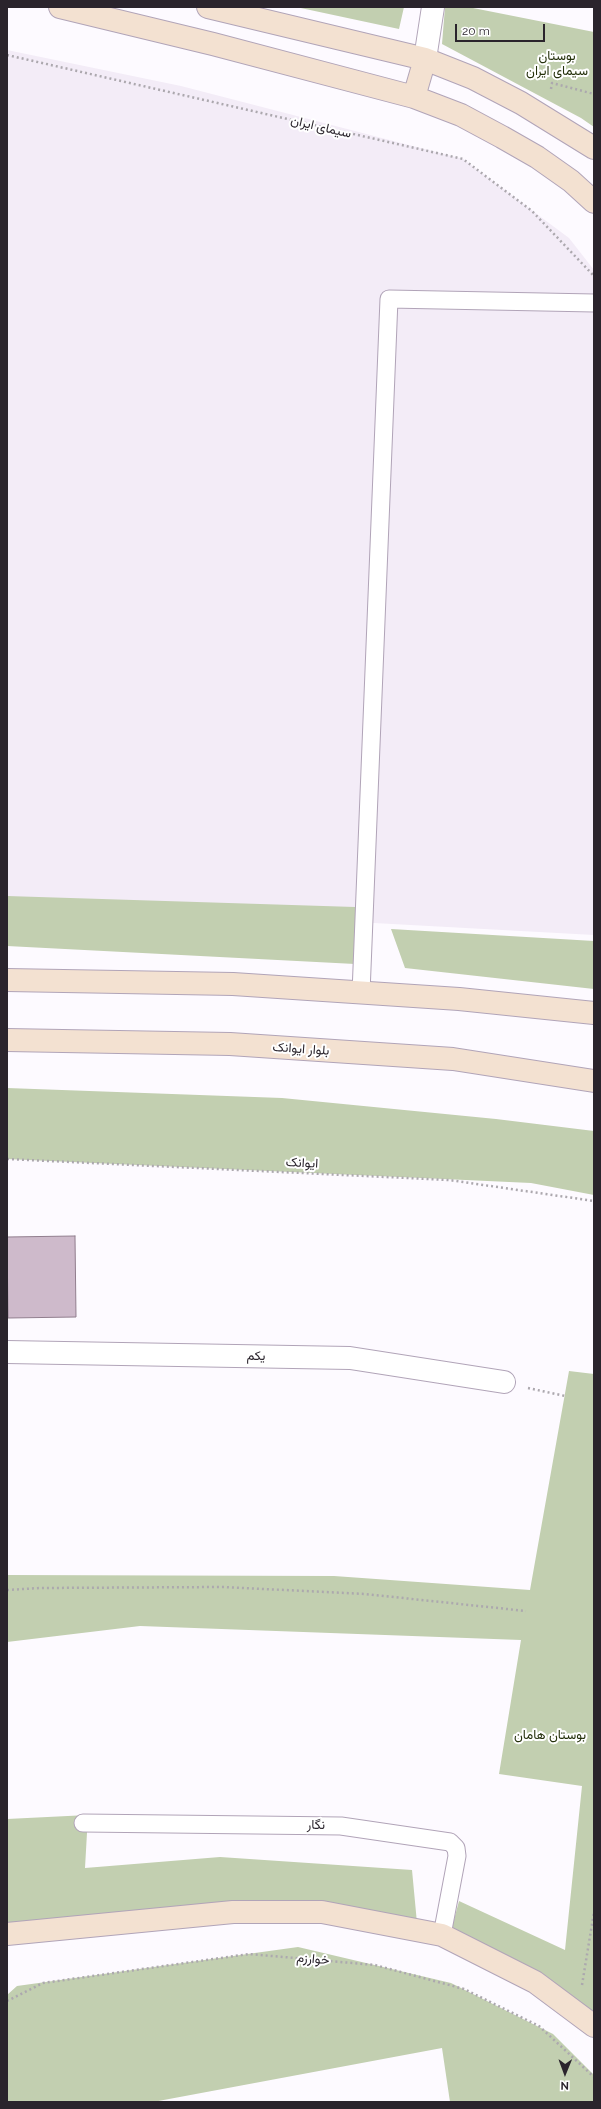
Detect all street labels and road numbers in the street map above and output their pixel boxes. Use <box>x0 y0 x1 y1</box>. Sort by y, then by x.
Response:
street label: سیمای ایران <box>289 112 353 142</box>
street label: بلوار ایوانک <box>272 1039 330 1059</box>
street label: ایوانک <box>285 1154 319 1172</box>
street label: یکم <box>246 1348 266 1364</box>
street label: نگار <box>307 1817 325 1833</box>
street label: خوارزم <box>296 1950 330 1968</box>

